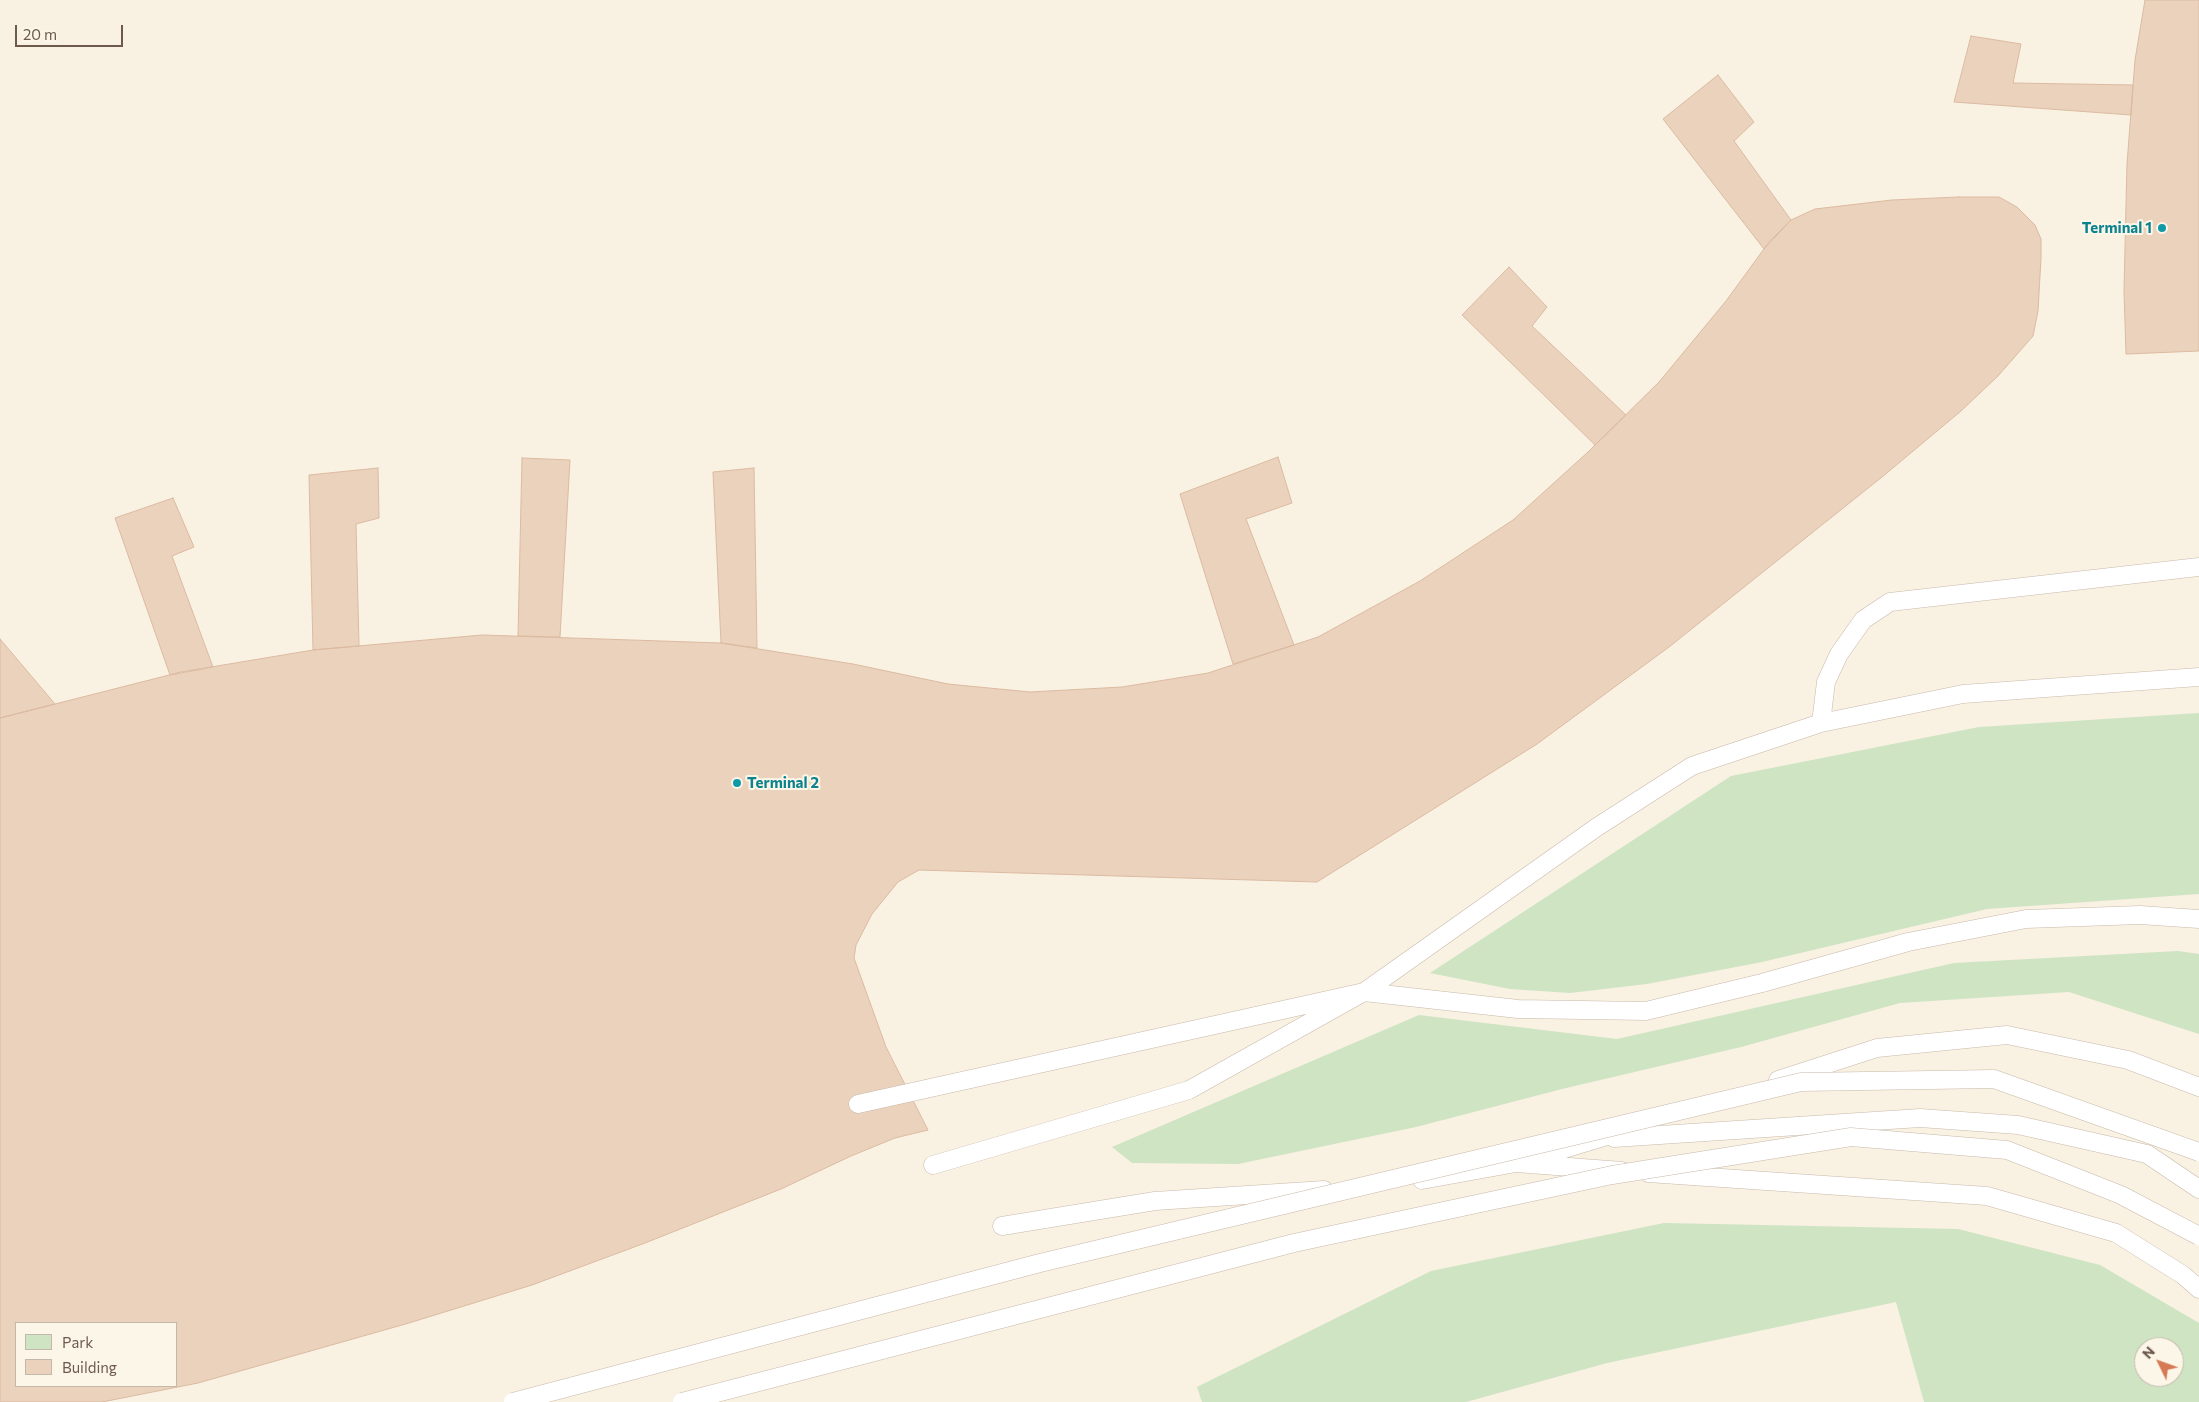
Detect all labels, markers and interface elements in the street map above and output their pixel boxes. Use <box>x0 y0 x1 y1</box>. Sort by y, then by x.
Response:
scale bar <box>18 15 125 47</box>
text: 20 m <box>23 25 57 43</box>
place label: Terminal 1 <box>2082 219 2152 237</box>
marker: Terminal 1 <box>2156 222 2168 234</box>
place label: Terminal 2 <box>747 774 819 792</box>
marker: Terminal 2 <box>731 777 743 789</box>
legend <box>15 1322 178 1387</box>
text: Park <box>62 1333 93 1351</box>
north arrow <box>2134 1337 2184 1387</box>
text: N <box>2138 1343 2158 1362</box>
text: Building <box>62 1358 117 1376</box>

